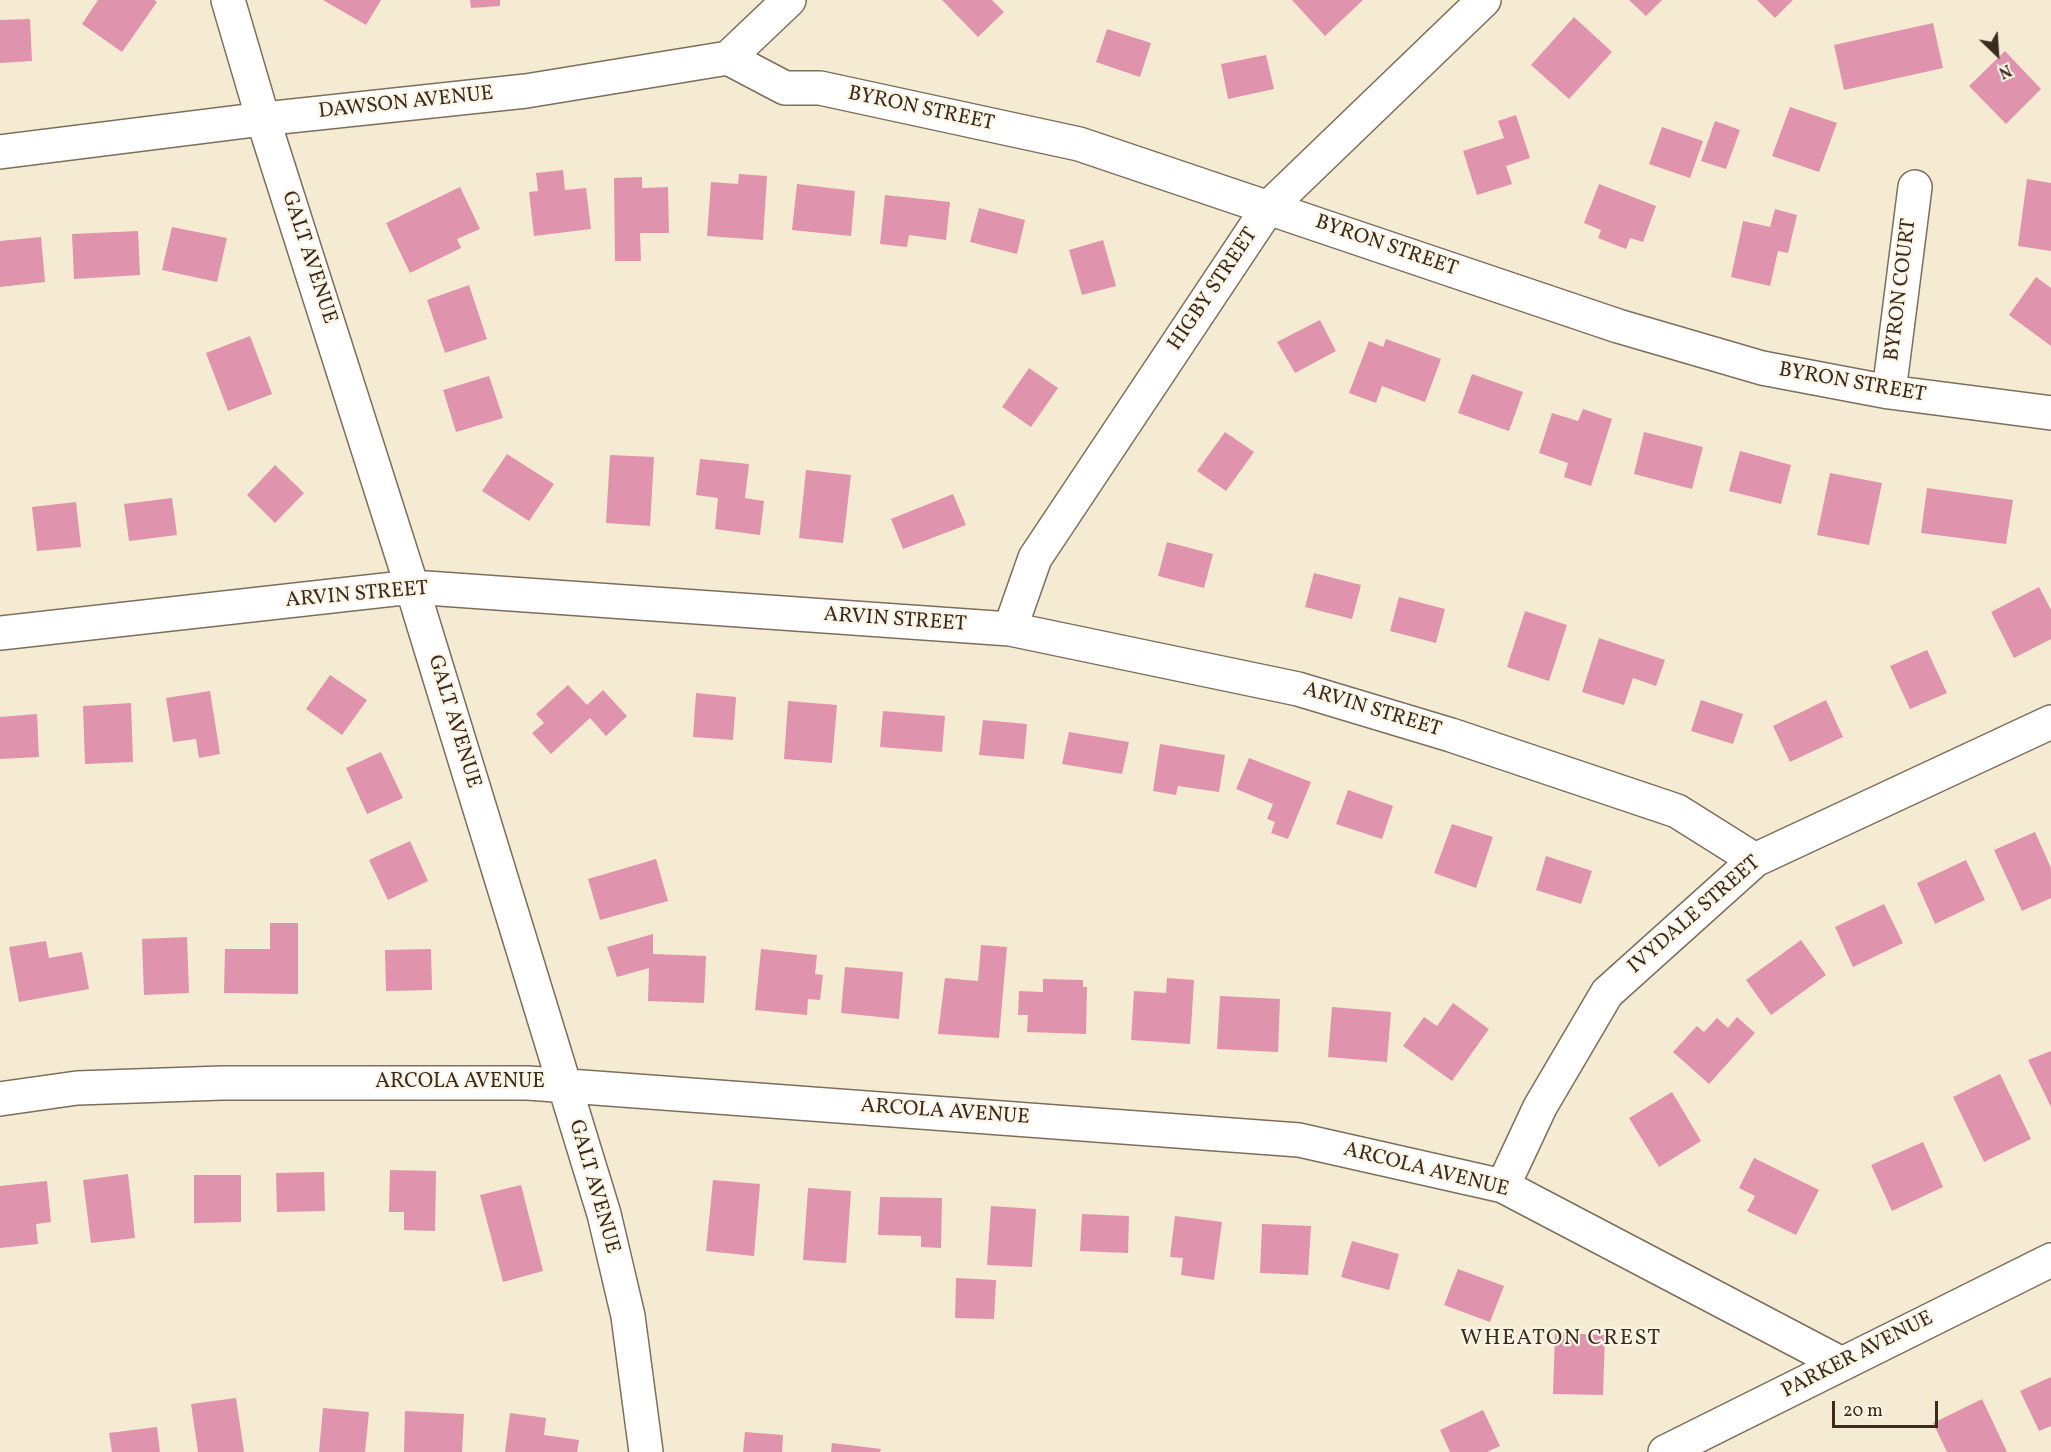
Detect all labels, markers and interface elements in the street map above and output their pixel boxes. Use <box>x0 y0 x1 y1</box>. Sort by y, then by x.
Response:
north arrow <box>1967 24 2027 84</box>
text: N <box>1995 58 2015 83</box>
street label: DAWSON AVENUE <box>317 82 495 126</box>
street label: BYRON STREET <box>845 82 997 138</box>
street label: GALT AVENUE <box>275 189 341 327</box>
street label: BYRON STREET <box>1311 211 1461 283</box>
street label: BYRON COURT <box>1881 217 1923 363</box>
street label: HIGBY STREET <box>1164 224 1264 356</box>
street label: BYRON STREET <box>1776 359 1928 409</box>
street label: ARVIN STREET <box>285 577 429 615</box>
street label: ARVIN STREET <box>823 603 967 639</box>
street label: GALT AVENUE <box>421 652 485 792</box>
street label: ARVIN STREET <box>1300 678 1444 744</box>
street label: IVYDALE STREET <box>1624 852 1766 980</box>
street label: ARCOLA AVENUE <box>375 1070 545 1096</box>
street label: ARCOLA AVENUE <box>860 1095 1030 1131</box>
street label: GALT AVENUE <box>562 1117 624 1257</box>
street label: ARCOLA AVENUE <box>1341 1138 1511 1204</box>
street label: PARKER AVENUE <box>1778 1307 1938 1405</box>
district label: WHEATON CREST <box>1460 1327 1662 1353</box>
scale bar <box>1835 1389 1942 1427</box>
text: 20 m <box>1843 1399 1883 1424</box>

